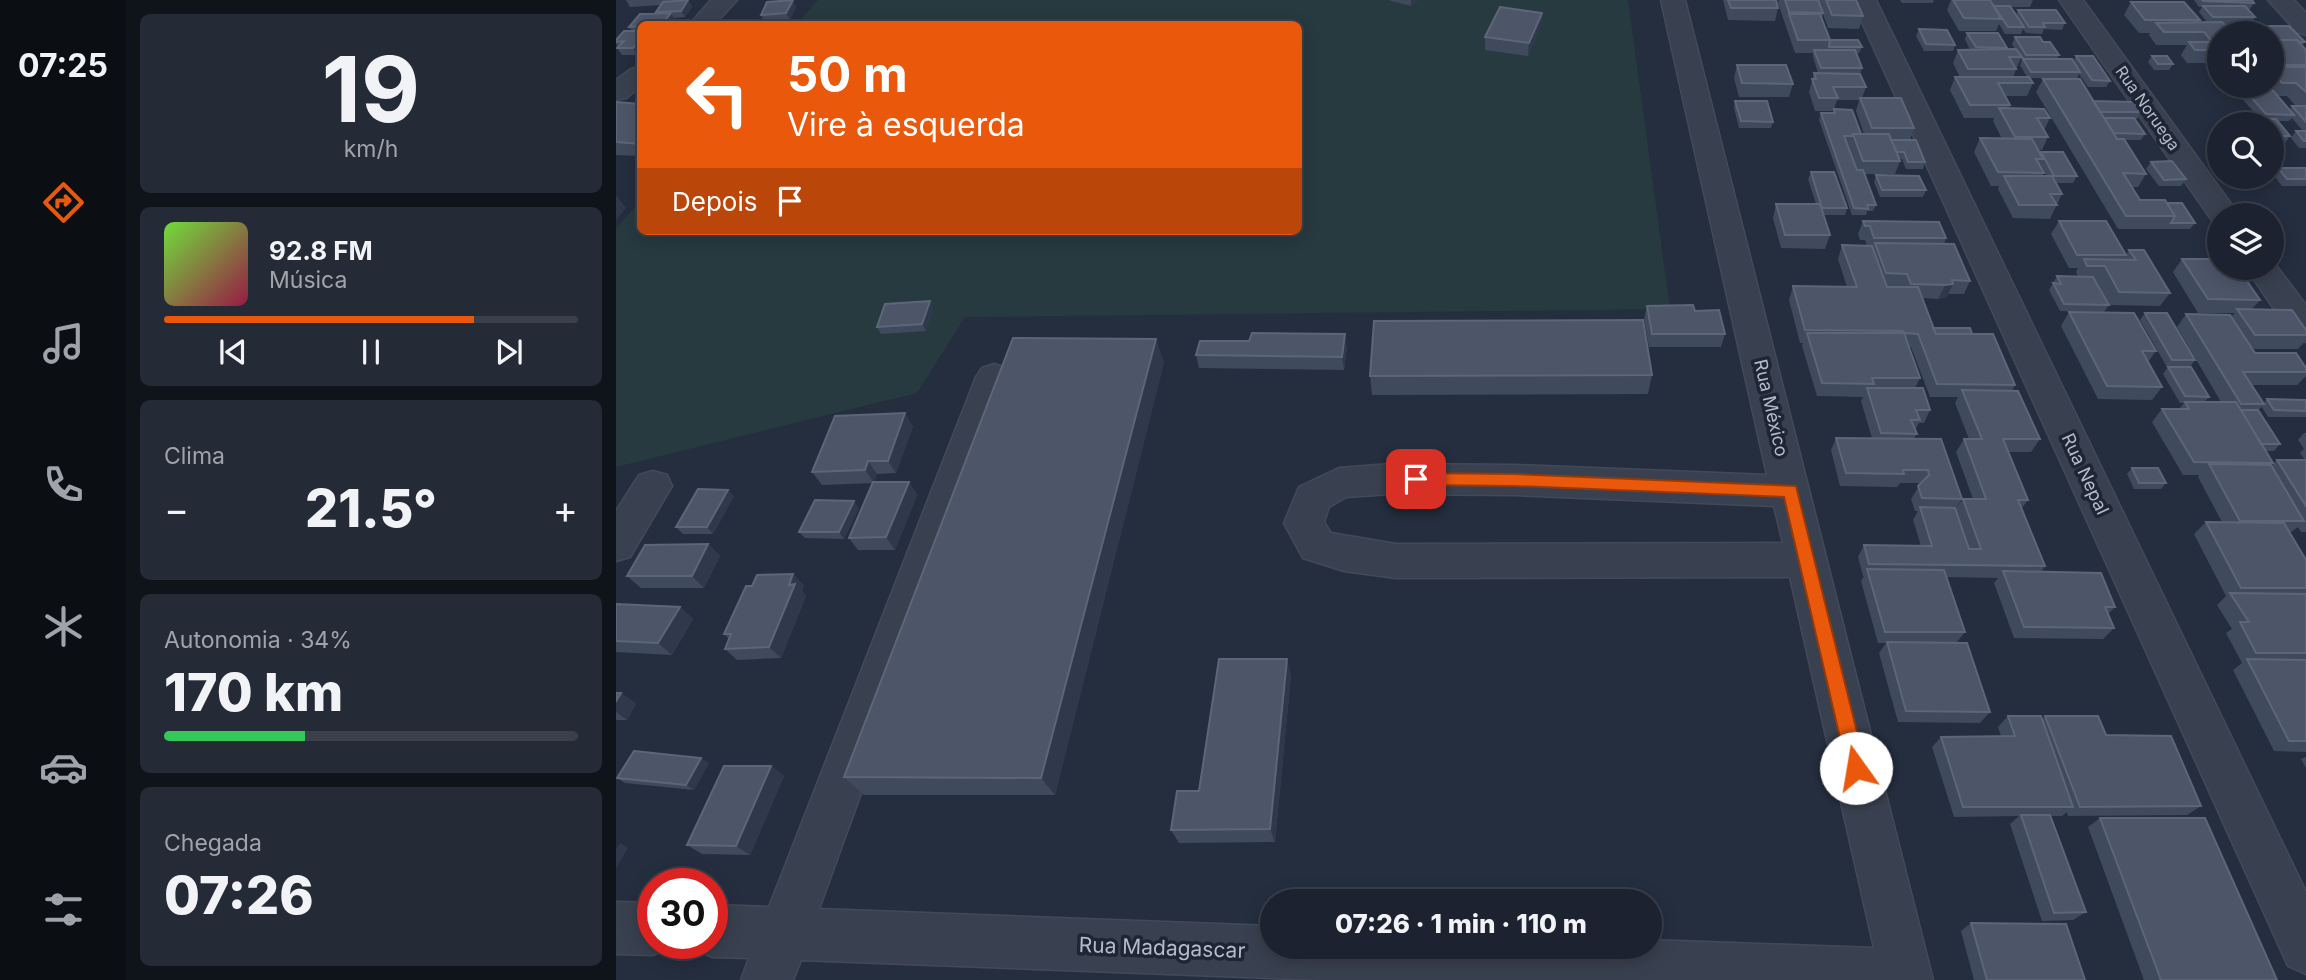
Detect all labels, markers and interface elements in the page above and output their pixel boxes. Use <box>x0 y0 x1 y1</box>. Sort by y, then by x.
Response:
map controls <box>2207 21 2284 280</box>
button: sound <box>2207 21 2284 98</box>
text: 19 <box>322 34 420 144</box>
text: 50 m <box>787 45 908 104</box>
text: 07:25 <box>18 46 108 85</box>
icon: left <box>672 49 763 140</box>
street label: Rua Noruega <box>2112 62 2184 154</box>
text: Vire à esquerda <box>787 105 1025 144</box>
button: search <box>2207 112 2284 189</box>
text: km/h <box>344 135 398 163</box>
icon: directions <box>39 178 88 227</box>
icon: arrive <box>771 182 809 220</box>
text: Depois <box>672 186 757 217</box>
button: layers <box>2207 203 2284 280</box>
text: 92.8 FM <box>269 235 373 266</box>
text: Música <box>269 266 347 294</box>
icon: music <box>39 319 88 368</box>
icon: previous <box>214 333 252 371</box>
icon: pause <box>352 333 390 371</box>
icon: next <box>490 333 528 371</box>
street label: Rua México <box>1750 357 1793 458</box>
street label: Rua Nepal <box>2058 430 2113 518</box>
text: Clima <box>164 442 225 470</box>
pin <box>1386 449 1446 509</box>
icon: phone <box>39 460 88 509</box>
icon: arrive <box>1397 460 1435 498</box>
text: 21.5° <box>305 477 437 540</box>
text: − <box>164 486 189 532</box>
text: + <box>553 486 578 532</box>
icon: climate <box>39 602 88 651</box>
text: Autonomia · 34% <box>164 626 352 654</box>
text: 170 km <box>164 661 343 724</box>
position arrow <box>1819 731 1893 805</box>
icon: car <box>39 743 88 792</box>
text: Chegada <box>164 829 262 857</box>
text: 07:26 <box>164 864 314 927</box>
speed limit sign: 30 <box>637 868 728 959</box>
icon: filters <box>39 885 88 934</box>
text: 07:26 · 1 min · 110 m <box>1335 908 1587 939</box>
street label: Rua Madagascar <box>1078 932 1246 963</box>

